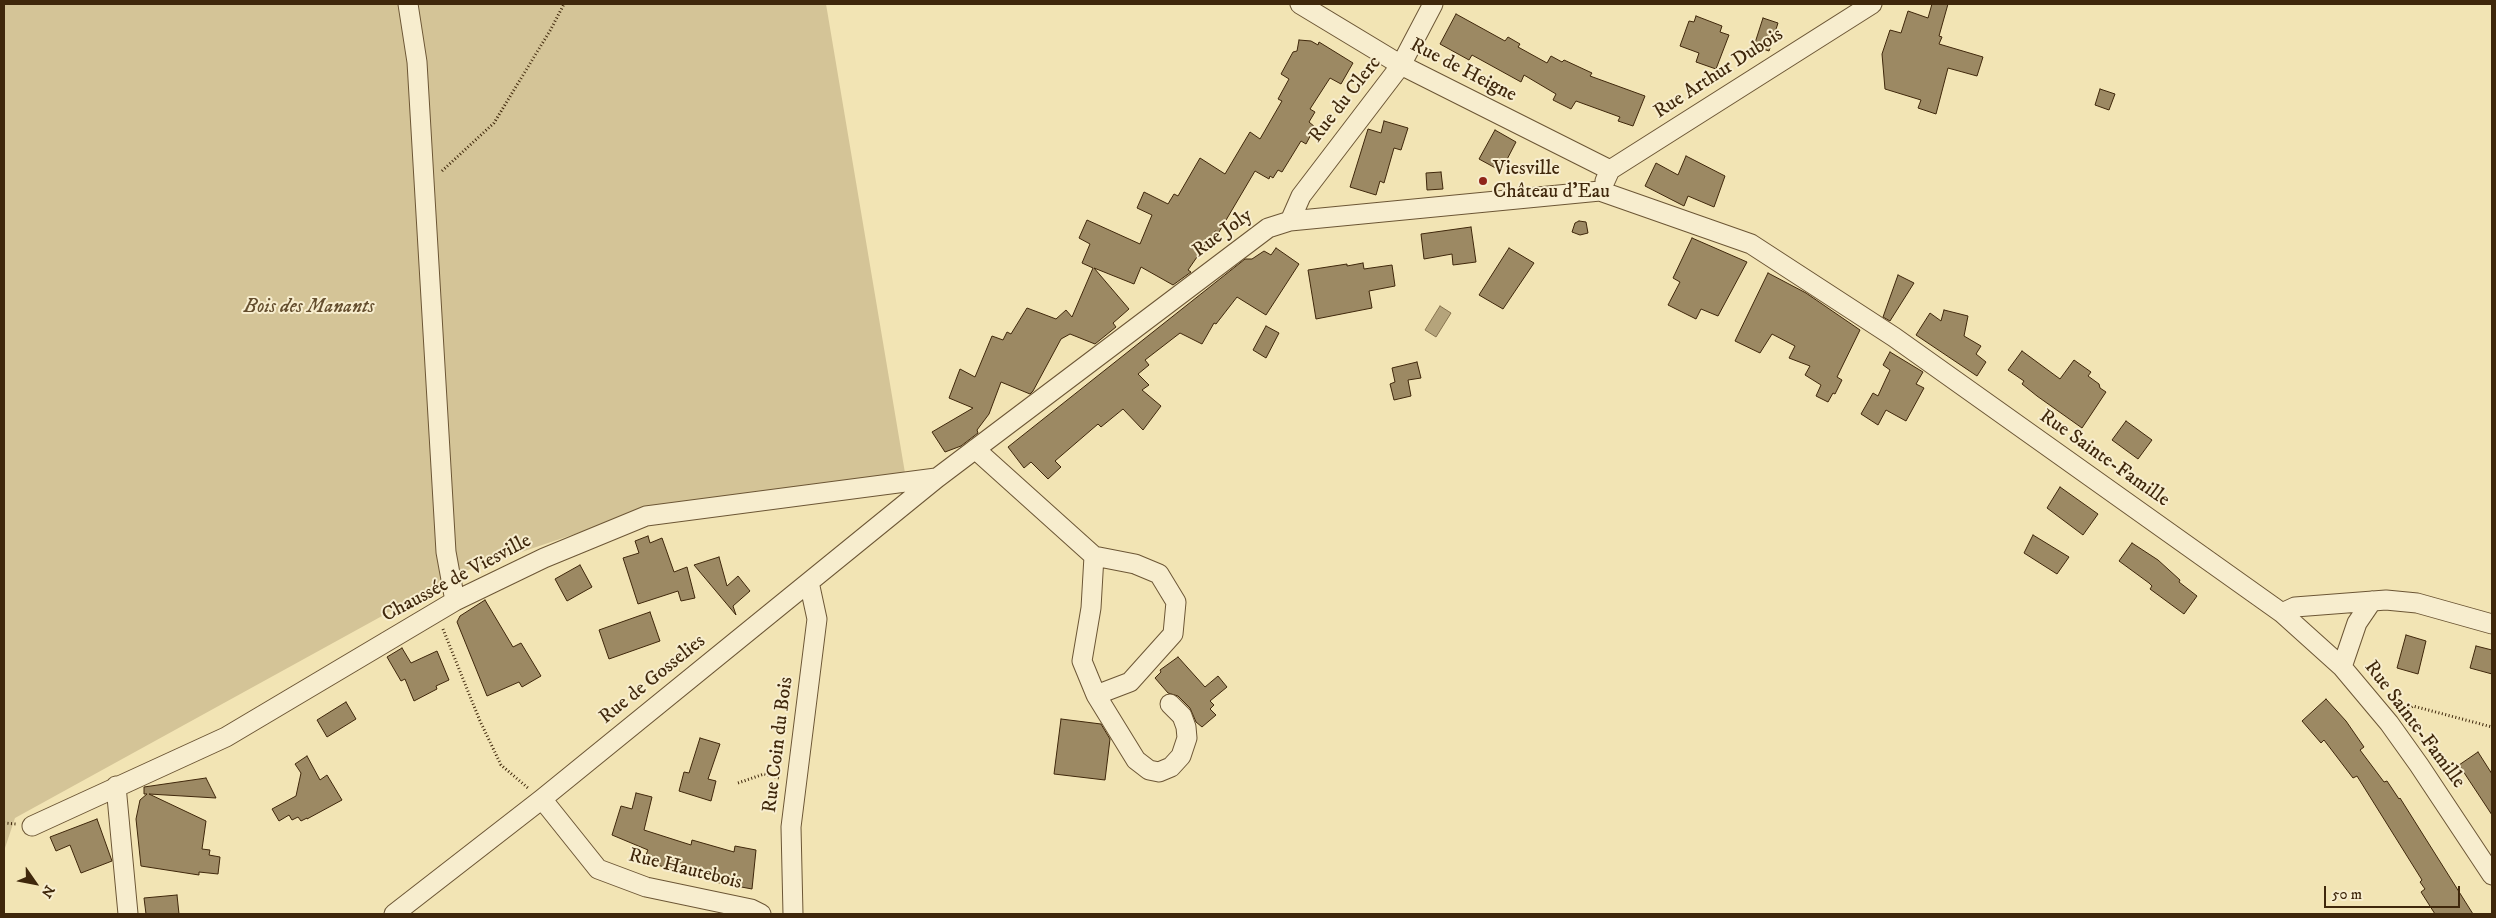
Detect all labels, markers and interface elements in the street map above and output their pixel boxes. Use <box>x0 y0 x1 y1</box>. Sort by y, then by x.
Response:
street label: Rue Arthur Dubois <box>1650 23 1788 125</box>
street label: Rue de Heigne <box>1406 34 1520 108</box>
street label: Rue du Clerc <box>1305 52 1387 148</box>
place label: Viesville Château d'Eau <box>1493 158 1610 205</box>
marker: Viesville Château d'Eau <box>1477 175 1489 187</box>
street label: Rue Joly <box>1188 204 1258 264</box>
park label: Bois des Manants <box>244 296 374 320</box>
street label: Rue Sainte-Famille <box>2034 405 2174 513</box>
street label: Chaussée de Viesville <box>378 530 536 628</box>
street label: Rue de Gosselies <box>595 630 711 730</box>
street label: Rue Sainte-Famille <box>2358 657 2470 793</box>
street label: Rue Coin du Bois <box>759 676 799 814</box>
street label: Rue Hautebois <box>626 844 744 896</box>
north arrow <box>10 858 60 908</box>
scale bar <box>2326 876 2462 908</box>
text: N <box>37 881 58 901</box>
text: 50 m <box>2332 885 2362 904</box>

